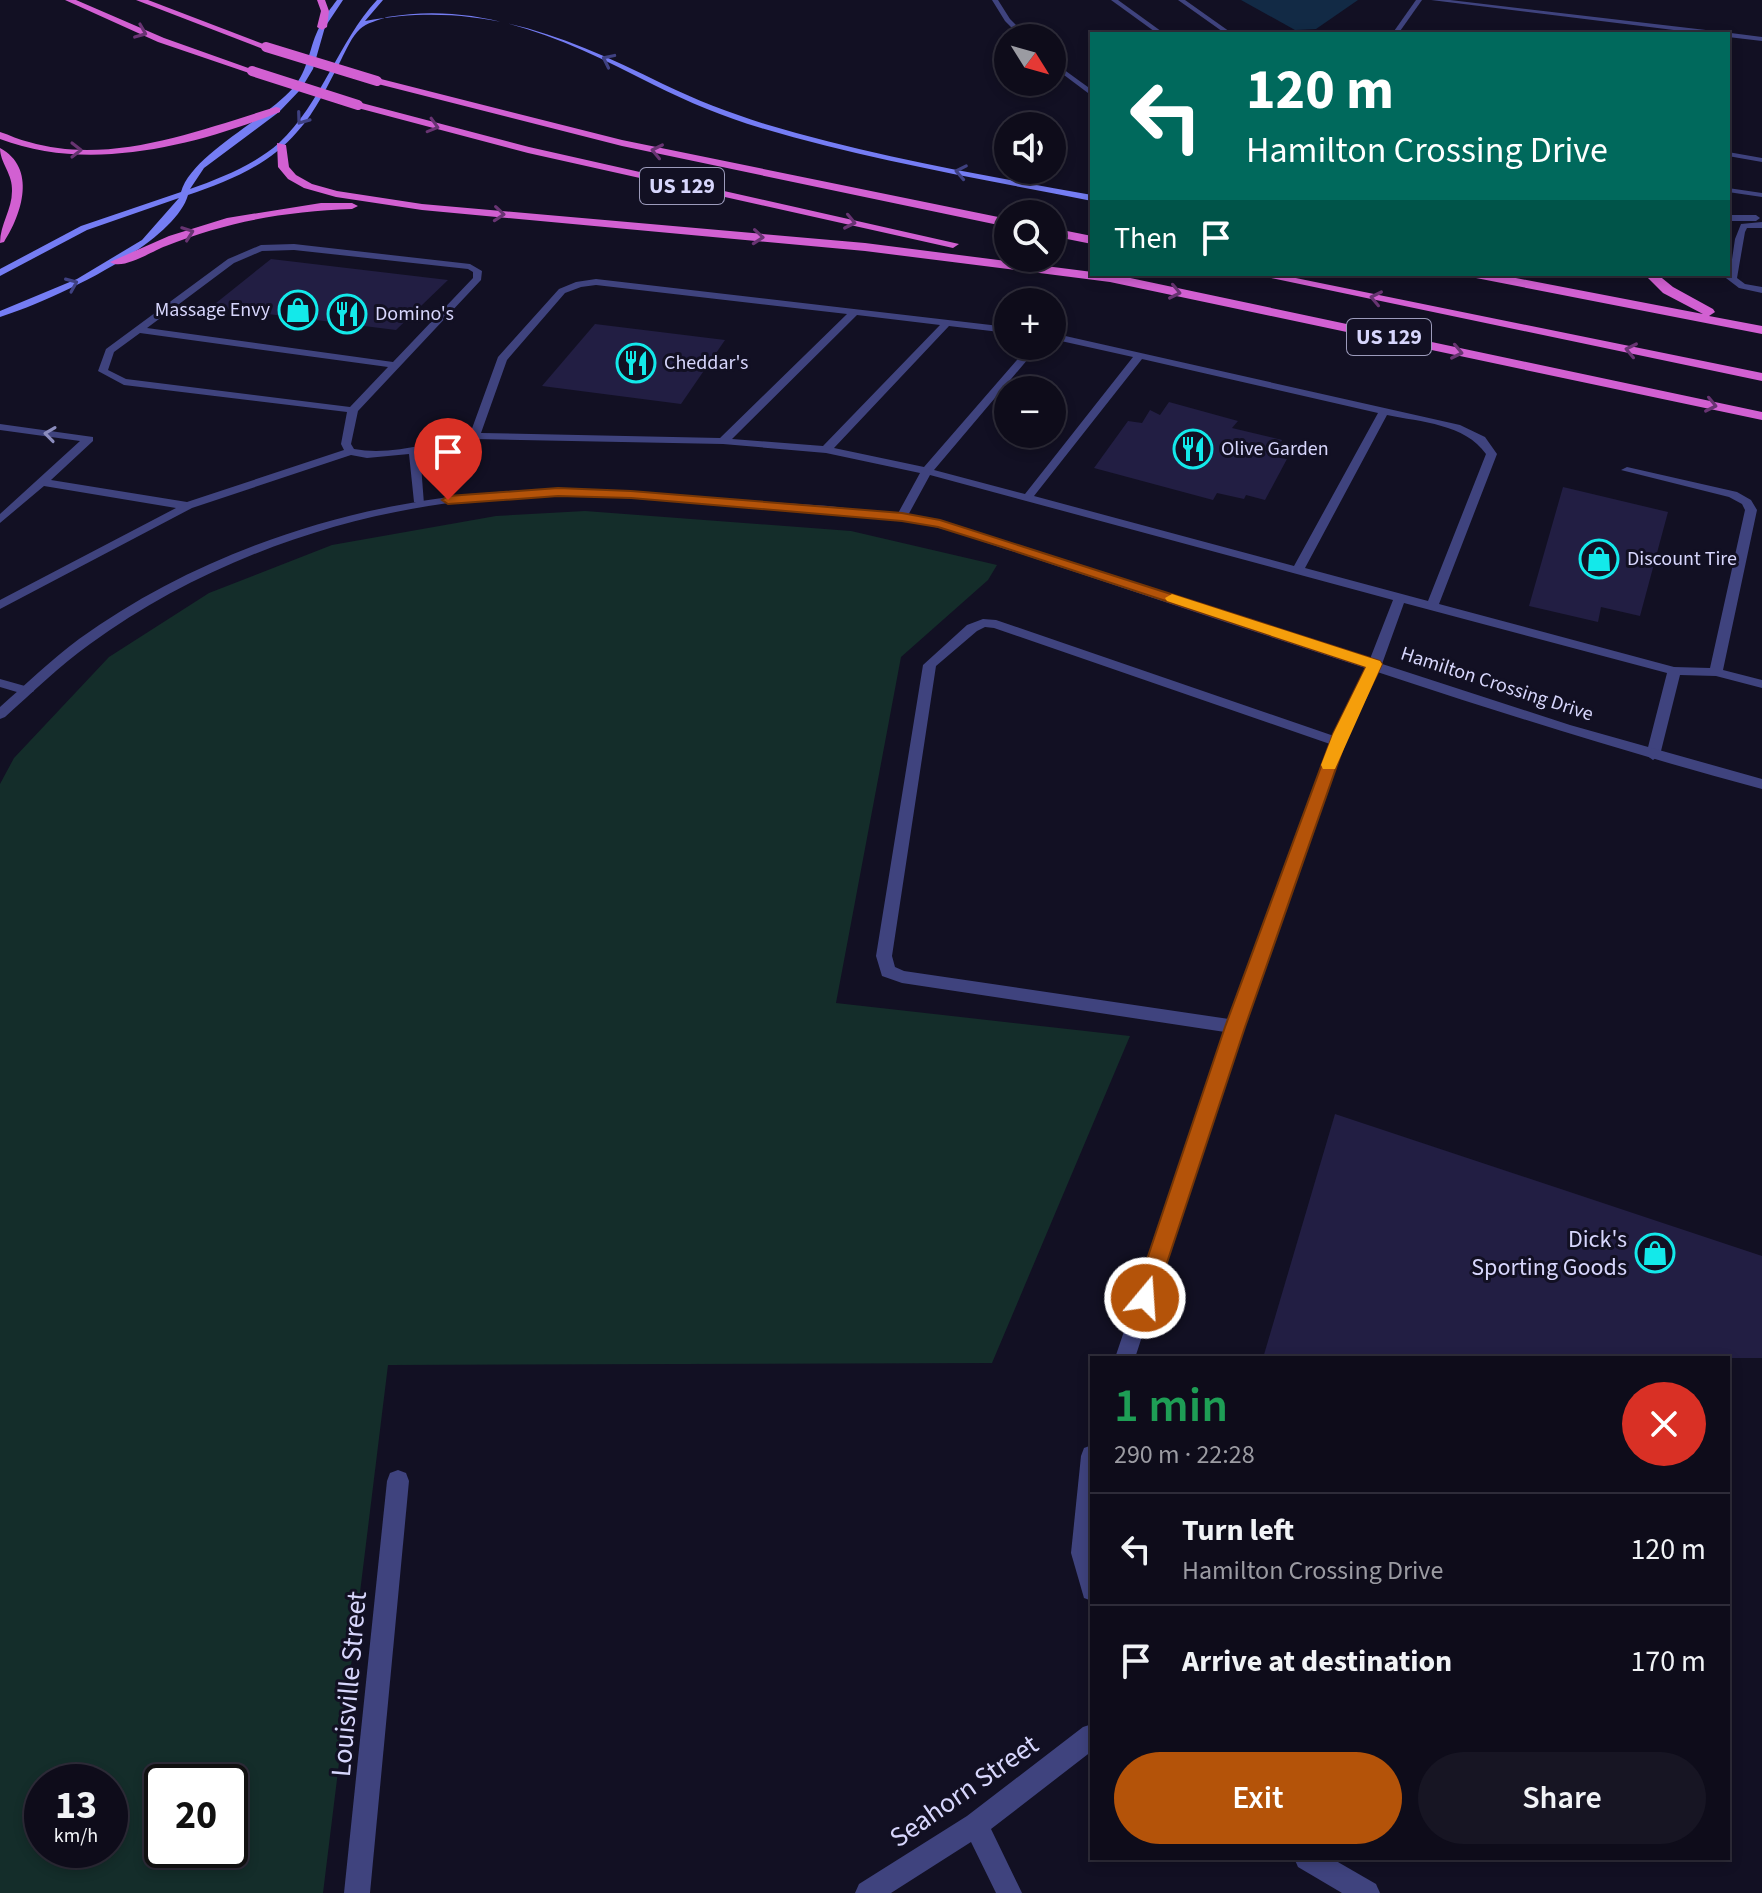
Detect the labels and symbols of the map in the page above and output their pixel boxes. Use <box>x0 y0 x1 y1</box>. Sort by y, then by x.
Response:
one-way arrow <box>133 22 147 38</box>
north arrow <box>994 24 1066 96</box>
one-way arrow <box>601 54 616 69</box>
one-way arrow <box>297 110 312 124</box>
one-way arrow <box>426 117 440 133</box>
one-way arrow <box>70 141 83 159</box>
one-way arrow <box>651 143 665 160</box>
one-way arrow <box>954 164 968 181</box>
road number: US 129 <box>640 168 724 204</box>
one-way arrow <box>493 205 506 222</box>
one-way arrow <box>843 213 857 230</box>
one-way arrow <box>180 226 194 243</box>
one-way arrow <box>752 229 765 246</box>
one-way arrow <box>64 278 78 294</box>
one-way arrow <box>1168 283 1182 300</box>
shop icon: Massage Envy <box>277 289 319 331</box>
one-way arrow <box>1370 290 1383 307</box>
restaurant icon: Domino's <box>326 293 368 335</box>
place label: Massage Envy <box>155 296 271 324</box>
place label: Domino's <box>375 300 454 328</box>
road number: US 129 <box>1347 319 1431 355</box>
restaurant icon: Cheddar's <box>615 342 657 384</box>
one-way arrow <box>1450 342 1464 359</box>
one-way arrow <box>1624 342 1638 359</box>
place label: Cheddar's <box>664 349 748 377</box>
one-way arrow <box>1705 396 1718 413</box>
pin <box>414 418 482 500</box>
one-way arrow <box>44 426 57 443</box>
restaurant icon: Olive Garden <box>1172 428 1214 470</box>
place label: Olive Garden <box>1221 435 1329 463</box>
shop icon: Discount Tire <box>1578 538 1620 580</box>
place label: Discount Tire <box>1627 545 1737 573</box>
street label: Hamilton Crossing Drive <box>1397 640 1597 728</box>
place label: Dick's Sporting Goods <box>1471 1222 1627 1285</box>
shop icon: Dick's Sporting Goods <box>1634 1232 1676 1274</box>
position arrow <box>1103 1256 1187 1340</box>
street label: Louisville Street <box>321 1589 377 1778</box>
street label: Seahorn Street <box>881 1724 1047 1857</box>
speed limit sign: 20 <box>144 1764 248 1868</box>

